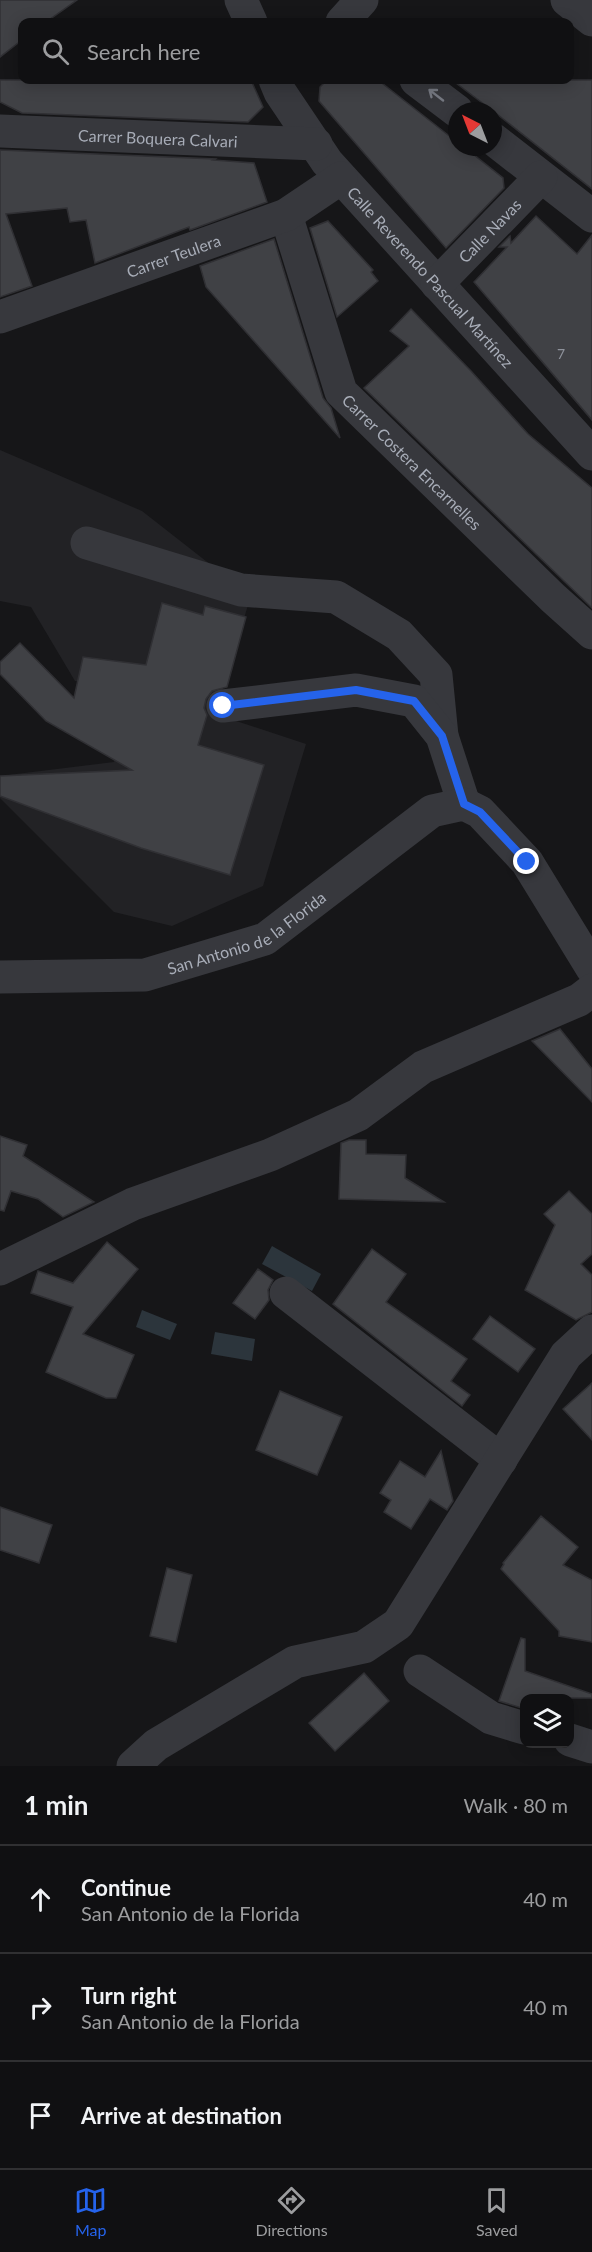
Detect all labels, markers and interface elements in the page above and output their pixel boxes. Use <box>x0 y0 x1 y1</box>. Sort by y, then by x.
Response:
search box <box>18 18 574 84</box>
icon: search <box>39 35 72 68</box>
text: Search here <box>87 38 200 65</box>
one-way arrow <box>429 89 445 102</box>
north arrow <box>448 102 502 156</box>
street label: Carrer Boquera Calvari <box>78 125 238 150</box>
street label: Calle Reverendo Pascual Martínez <box>344 182 518 371</box>
street label: Calle Navas <box>454 194 525 266</box>
street label: Carrer Teulera <box>124 230 223 281</box>
house number: 7 <box>557 345 565 362</box>
street label: Carrer Costera Encarnelles <box>339 390 486 533</box>
route start <box>209 692 235 718</box>
route end <box>513 848 539 874</box>
street label: San Antonio de la Florida <box>165 887 329 977</box>
map controls <box>520 1694 574 1748</box>
button: layers <box>520 1694 574 1748</box>
text: 1 min <box>24 1789 88 1821</box>
text: Walk · 80 m <box>463 1793 568 1817</box>
text: Continue <box>81 1874 171 1901</box>
icon: ahead <box>24 1883 57 1916</box>
text: 40 m <box>523 1887 568 1911</box>
text: San Antonio de la Florida <box>81 1901 300 1925</box>
text: Turn right <box>81 1982 176 2009</box>
icon: right <box>24 1991 57 2024</box>
text: 40 m <box>523 1995 568 2019</box>
text: San Antonio de la Florida <box>81 2009 300 2033</box>
icon: arrive <box>24 2099 57 2132</box>
text: Arrive at destination <box>81 2102 282 2129</box>
tab: Map <box>74 2184 107 2239</box>
tab: Directions <box>255 2184 328 2239</box>
tab: Saved <box>476 2184 518 2239</box>

